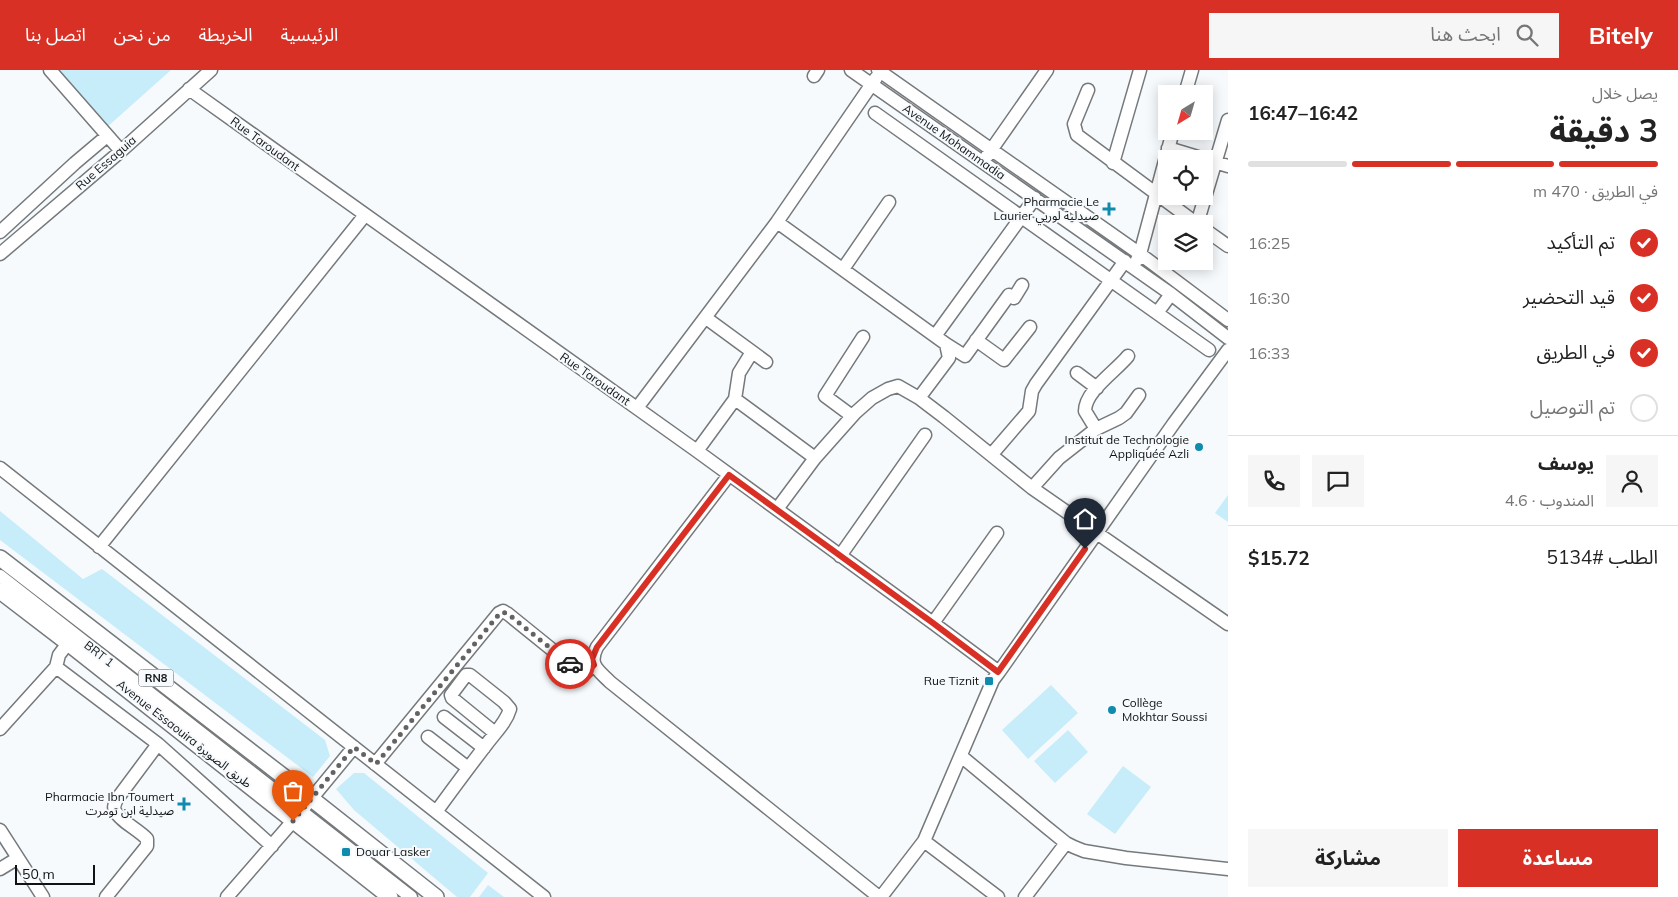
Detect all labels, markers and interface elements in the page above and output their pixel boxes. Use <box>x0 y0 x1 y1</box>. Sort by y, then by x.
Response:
search box <box>1209 13 1559 58</box>
text: Bitely <box>1589 20 1653 50</box>
icon: search <box>1513 21 1541 49</box>
text: ابحث هنا <box>1430 22 1501 46</box>
text: اتصل بنا <box>25 23 86 46</box>
text: من نحن <box>114 23 171 46</box>
text: الخريطة <box>199 23 253 46</box>
text: الرئيسية <box>281 23 338 46</box>
text: يصل خلال <box>1592 83 1658 103</box>
north arrow <box>1158 85 1212 140</box>
map controls <box>1158 85 1213 270</box>
street label: Avenue Mohammadia <box>900 101 1008 183</box>
text: 16:42–16:47 <box>1248 101 1358 125</box>
text: 3 دقيقة <box>1550 110 1658 150</box>
street label: Rue Taroudant <box>228 113 303 174</box>
street label: Rue Essaguia <box>72 132 139 193</box>
button: locate <box>1158 150 1213 205</box>
text: في الطريق · 470 m <box>1533 181 1658 201</box>
place label: Pharmacie Le Laurier صيدلية لوريي <box>994 194 1099 226</box>
marker: Pharmacie Le Laurier صيدلية لوريي <box>1103 203 1115 215</box>
button: layers <box>1158 215 1213 270</box>
icon: check <box>1630 229 1658 257</box>
text: تم التأكيد <box>1547 230 1615 254</box>
text: 16:25 <box>1248 233 1290 253</box>
icon: check <box>1630 284 1658 312</box>
text: قيد التحضير <box>1523 285 1615 309</box>
text: 16:30 <box>1248 288 1290 308</box>
icon: check <box>1630 339 1658 367</box>
text: في الطريق <box>1537 340 1615 364</box>
text: 16:33 <box>1248 343 1290 363</box>
street label: Rue Taroudant <box>557 349 633 408</box>
text: تم التوصيل <box>1530 395 1615 419</box>
place label: Institut de Technologie Appliquée Azli <box>1065 432 1189 461</box>
marker: Institut de Technologie Appliquée Azli <box>1193 441 1205 453</box>
text: يوسف <box>1538 451 1594 475</box>
button: phone <box>1248 455 1300 507</box>
button: chat <box>1312 455 1364 507</box>
button: person <box>1606 455 1658 507</box>
text: المندوب · 4.6 <box>1505 490 1594 510</box>
pin <box>1064 498 1106 549</box>
icon: home <box>1071 505 1099 533</box>
text: الطلب #5134 <box>1547 545 1658 569</box>
text: $15.72 <box>1248 546 1310 570</box>
street label: BRT 1 <box>81 637 117 670</box>
courier <box>545 639 595 689</box>
icon: car <box>556 650 584 678</box>
road number: RN8 <box>138 670 174 686</box>
place label: Rue Tiznit <box>924 673 979 688</box>
marker: Rue Tiznit <box>983 675 995 687</box>
street label: Avenue Essaouira طريق الصويرة <box>113 676 255 792</box>
place label: Collège Mokhtar Soussi <box>1122 695 1207 724</box>
marker: Collège Mokhtar Soussi <box>1106 704 1118 716</box>
pin <box>272 770 314 821</box>
icon: bag <box>279 777 307 805</box>
place label: Pharmacie Ibn Toumert صيدلية ابن تومرت <box>45 789 174 818</box>
marker: Pharmacie Ibn Toumert صيدلية ابن تومرت <box>178 798 190 810</box>
button: مشاركة <box>1248 829 1448 887</box>
button: مساعدة <box>1458 829 1658 887</box>
place label: Douar Lasker <box>356 844 431 859</box>
marker: Douar Lasker <box>340 846 352 858</box>
scale bar <box>15 862 95 885</box>
text: 50 m <box>22 865 55 883</box>

